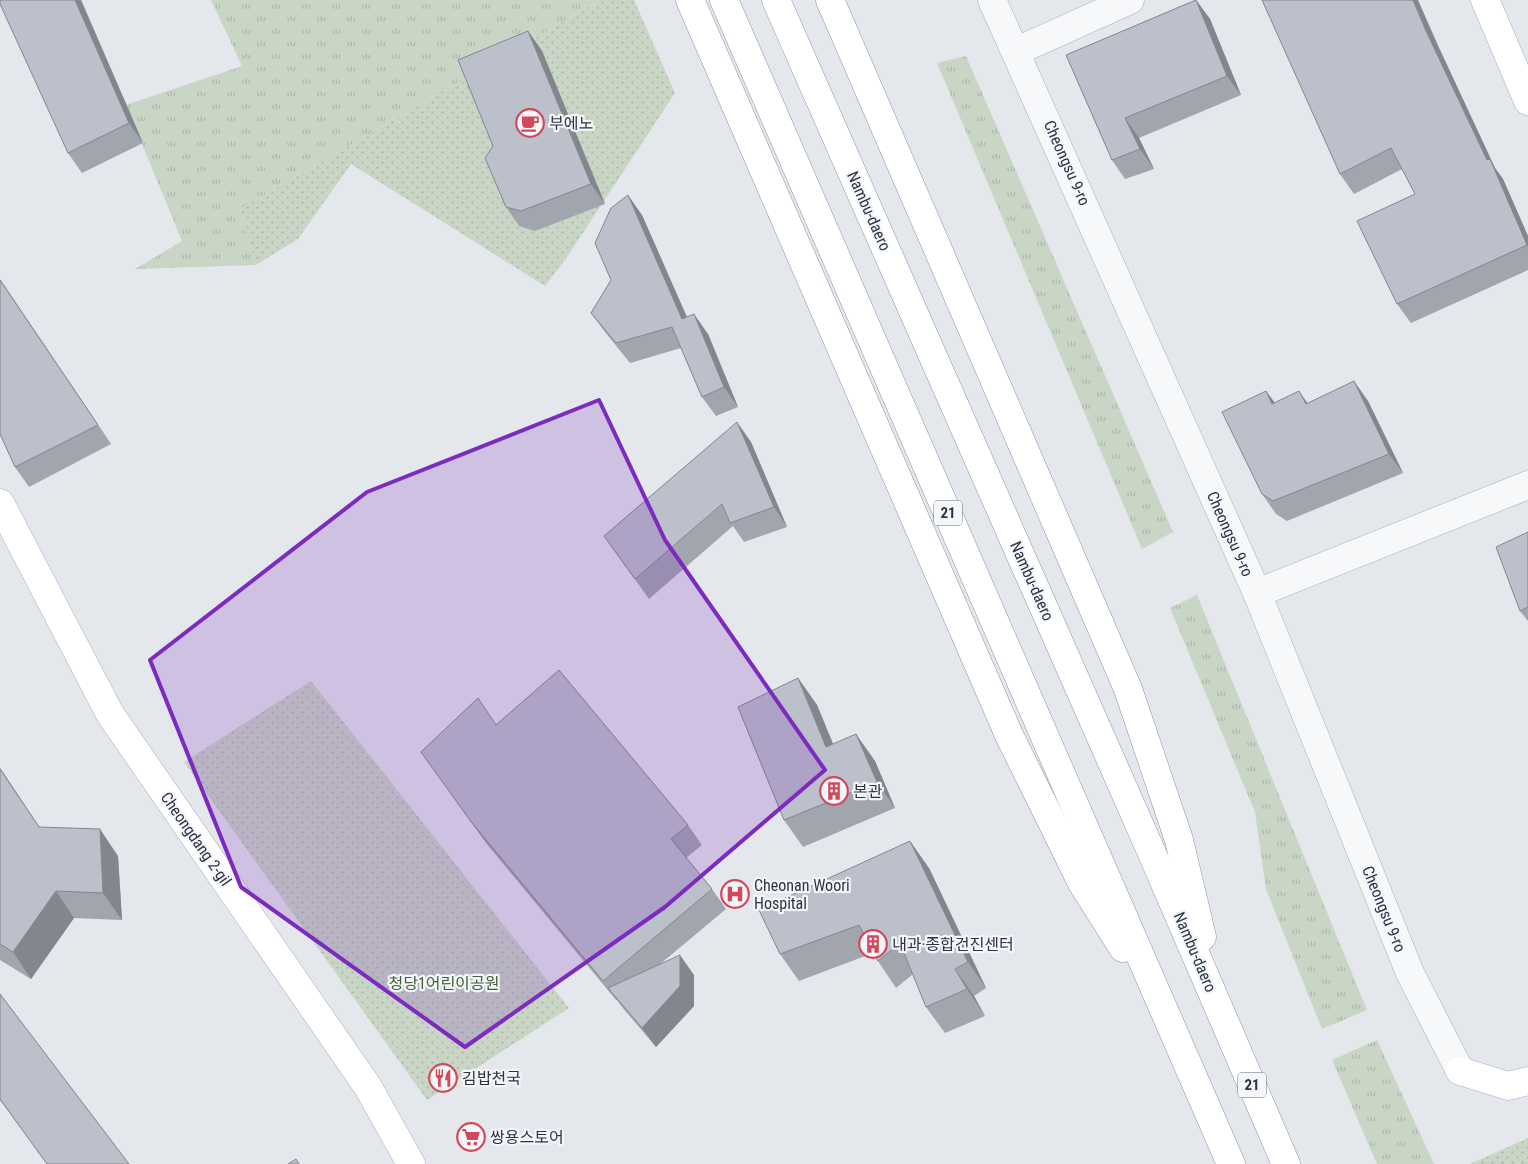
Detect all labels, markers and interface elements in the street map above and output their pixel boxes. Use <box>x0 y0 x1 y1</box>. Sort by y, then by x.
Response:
cafe icon: 부에노 <box>515 108 545 138</box>
place label: 부에노 <box>549 114 593 133</box>
street label: Cheongsu 9-ro <box>1040 117 1094 209</box>
street label: Nambu-daero <box>843 168 895 254</box>
street label: Cheongsu 9-ro <box>1203 488 1257 580</box>
road number: 21 <box>934 500 962 526</box>
street label: Nambu-daero <box>1006 538 1058 624</box>
building icon: 본관 <box>819 776 849 806</box>
place label: 본관 <box>853 782 883 801</box>
street label: Cheongdang 2-gil <box>157 789 235 889</box>
street label: Cheongsu 9-ro <box>1358 863 1410 955</box>
place label: Cheonan Woori Hospital <box>754 876 850 913</box>
hospital icon: Cheonan Woori Hospital <box>720 879 750 909</box>
street label: Nambu-daero <box>1170 909 1220 995</box>
building icon: 내과·종합건진센터 <box>858 929 888 959</box>
place label: 내과·종합건진센터 <box>892 935 1014 954</box>
park label: 청당1어린이공원 <box>389 974 499 993</box>
restaurant icon: 김밥천국 <box>428 1063 458 1093</box>
place label: 김밥천국 <box>462 1069 521 1088</box>
road number: 21 <box>1238 1072 1266 1098</box>
supermarket icon: 쌍용스토어 <box>456 1122 486 1152</box>
place label: 쌍용스토어 <box>490 1128 564 1147</box>

